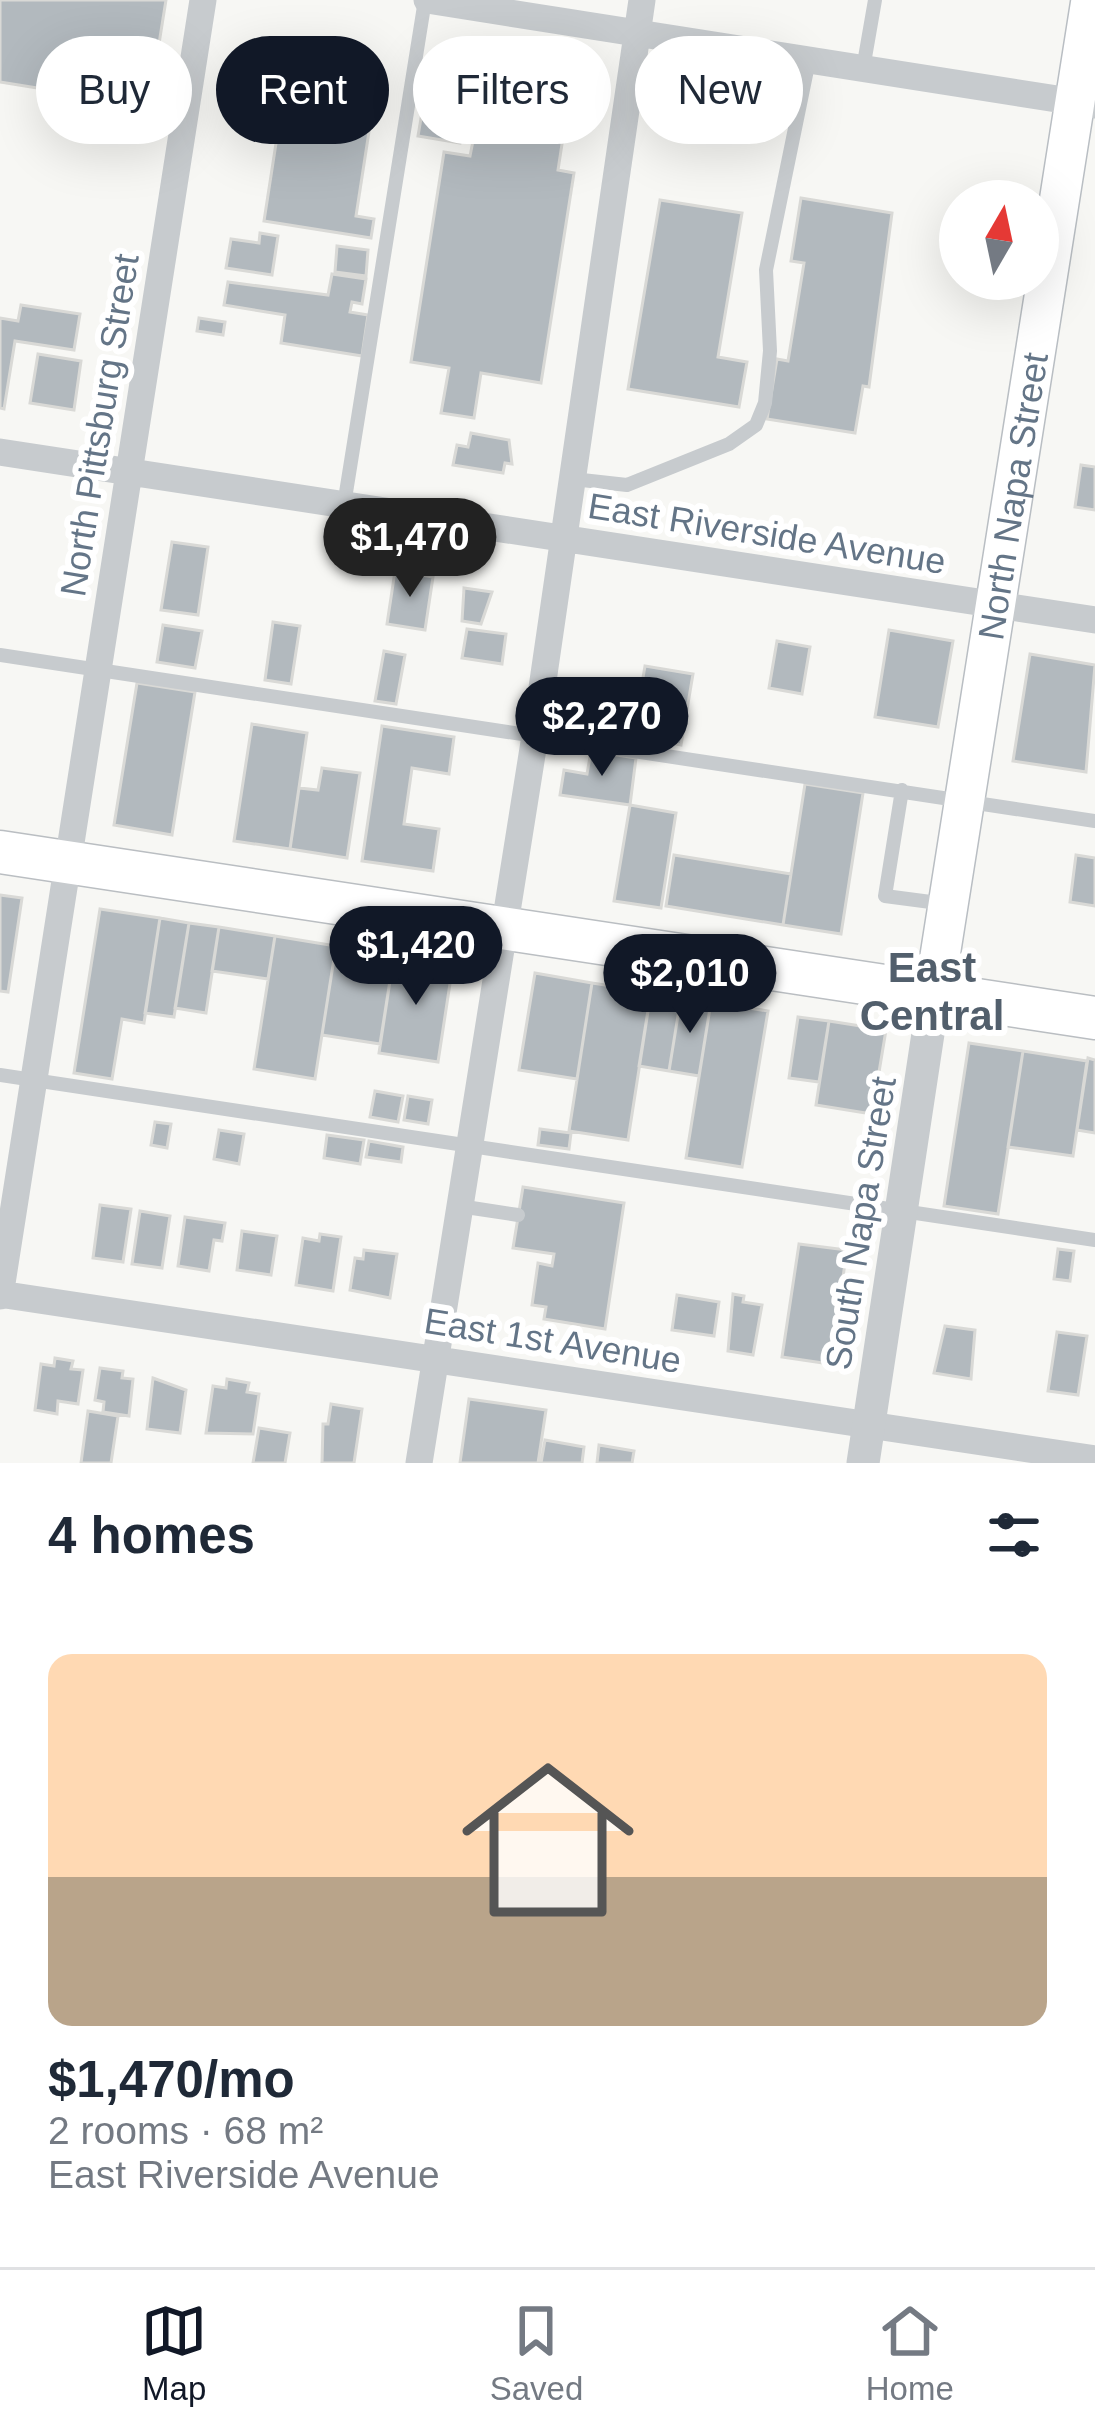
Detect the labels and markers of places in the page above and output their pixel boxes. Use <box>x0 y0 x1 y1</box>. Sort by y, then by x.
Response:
pin: $1,470 <box>312 498 508 600</box>
pin: $2,270 <box>504 677 700 779</box>
pin: $1,420 <box>318 906 514 1008</box>
pin: $2,010 <box>592 934 788 1036</box>

